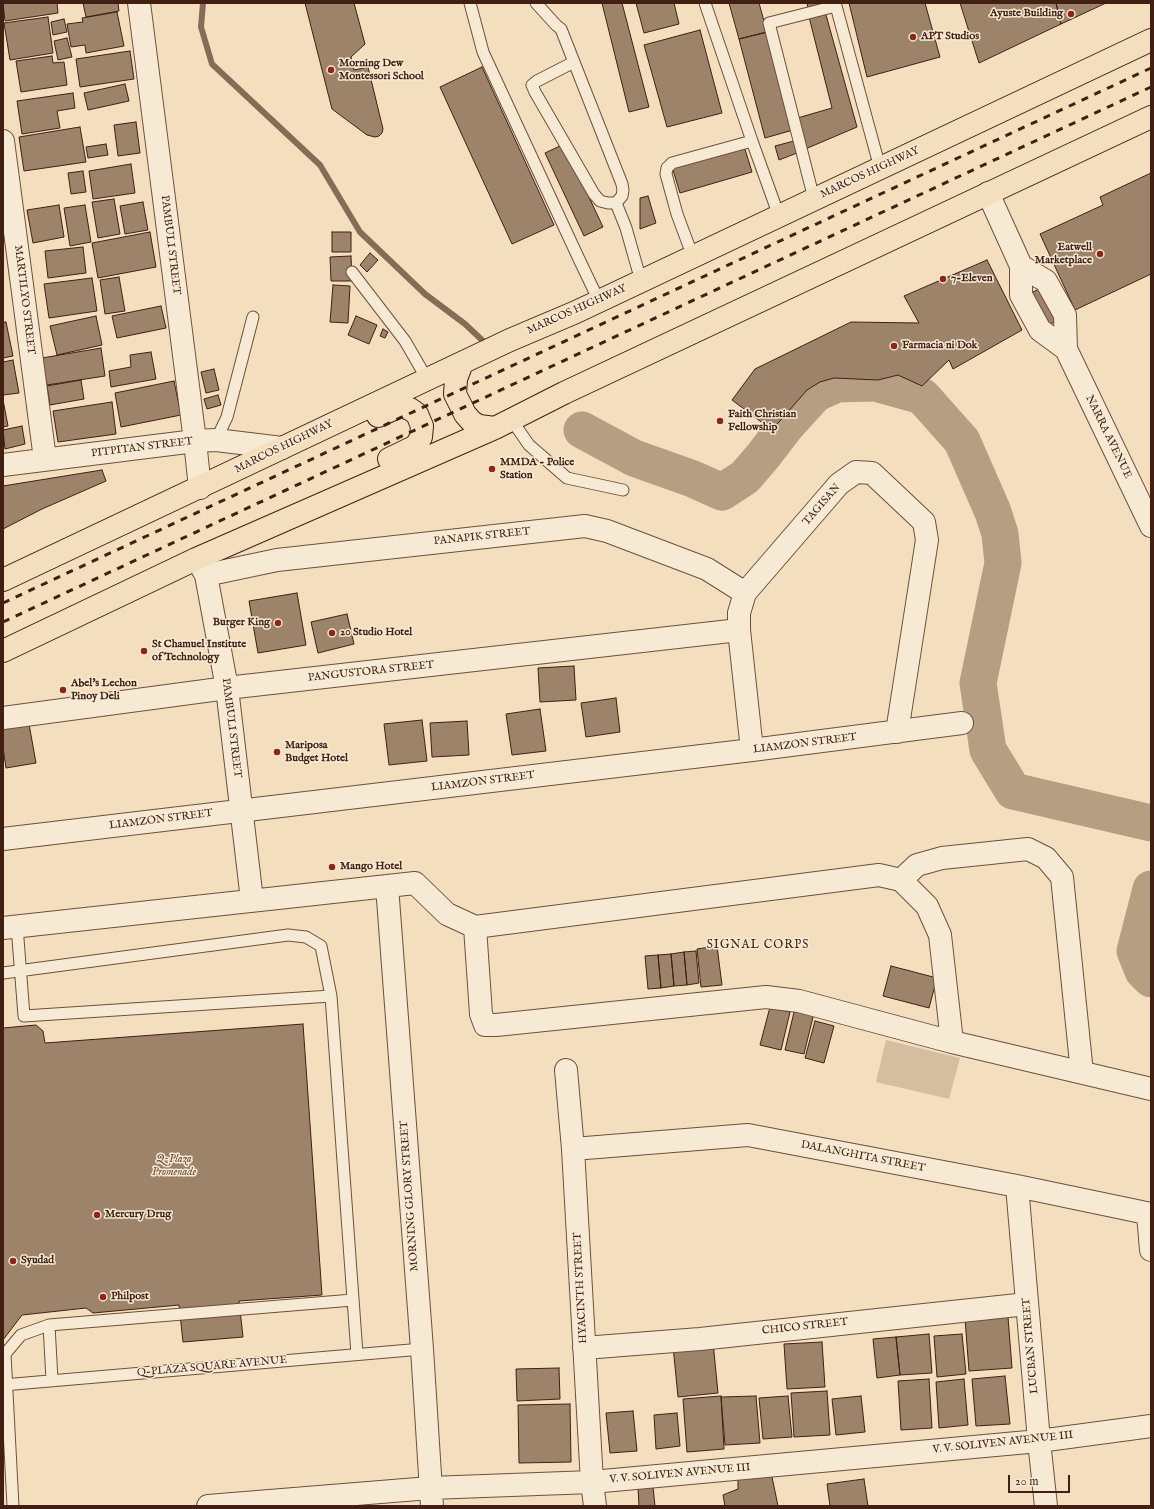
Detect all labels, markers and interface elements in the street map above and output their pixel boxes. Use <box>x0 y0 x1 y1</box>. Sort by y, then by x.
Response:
place label: Ayuste Building <box>990 7 1063 21</box>
marker: Ayuste Building <box>1066 9 1076 19</box>
place label: APT Studios <box>921 30 979 44</box>
marker: APT Studios <box>908 32 918 42</box>
place label: Morning Dew Montessori School <box>339 57 424 83</box>
marker: Morning Dew Montessori School <box>326 65 336 75</box>
street label: MARCOS HIGHWAY <box>818 144 922 202</box>
street label: PAMBULI STREET <box>157 194 183 296</box>
place label: Eatwell Marketplace <box>1035 241 1092 267</box>
street label: MARTILYO STREET <box>11 244 37 356</box>
marker: Eatwell Marketplace <box>1095 249 1105 259</box>
place label: 7-Eleven <box>951 272 993 286</box>
marker: 7-Eleven <box>938 274 948 284</box>
street label: MARCOS HIGHWAY <box>525 282 629 338</box>
place label: Farmacia ni Dok <box>902 339 977 353</box>
marker: Farmacia ni Dok <box>889 341 899 351</box>
street label: NARRA AVENUE <box>1082 393 1134 481</box>
place label: Faith Christian Fellowship <box>728 408 796 434</box>
marker: Faith Christian Fellowship <box>715 416 725 426</box>
street label: MARCOS HIGHWAY <box>233 417 335 477</box>
street label: PITPITAN STREET <box>90 435 194 461</box>
place label: MMDA - Police Station <box>500 456 574 482</box>
marker: MMDA - Police Station <box>487 464 497 474</box>
street label: TAGISAN <box>800 481 844 529</box>
street label: PANAPIK STREET <box>433 525 531 549</box>
place label: Burger King <box>213 616 270 630</box>
marker: Burger King <box>273 618 283 628</box>
place label: 20 Studio Hotel <box>340 626 412 640</box>
marker: 20 Studio Hotel <box>327 628 337 638</box>
place label: St Chamuel Institute of Technology <box>152 638 246 664</box>
marker: St Chamuel Institute of Technology <box>139 646 149 656</box>
street label: PANGUSTORA STREET <box>307 659 435 685</box>
place label: Abel's Lechon Pinoy Deli <box>71 677 137 703</box>
street label: PAMBULI STREET <box>218 677 244 779</box>
marker: Abel's Lechon Pinoy Deli <box>58 685 68 695</box>
street label: LIAMZON STREET <box>753 731 857 757</box>
place label: Mariposa Budget Hotel <box>285 739 348 765</box>
marker: Mariposa Budget Hotel <box>272 747 282 757</box>
street label: LIAMZON STREET <box>431 769 535 795</box>
street label: LIAMZON STREET <box>109 807 213 833</box>
place label: Mango Hotel <box>340 860 402 874</box>
marker: Mango Hotel <box>327 862 337 872</box>
district label: SIGNAL CORPS <box>707 939 809 953</box>
street label: MORNING GLORY STREET <box>398 1120 422 1272</box>
street label: DALANGHITA STREET <box>800 1138 926 1176</box>
park label: Q-Plaza Promenade <box>152 1153 196 1179</box>
place label: Mercury Drug <box>105 1208 171 1222</box>
marker: Mercury Drug <box>92 1210 102 1220</box>
street label: HYACINTH STREET <box>572 1232 590 1344</box>
place label: Syudad <box>21 1254 54 1268</box>
marker: Syudad <box>8 1256 18 1266</box>
place label: Philpost <box>111 1290 149 1304</box>
marker: Philpost <box>98 1292 108 1302</box>
street label: LUCBAN STREET <box>1020 1297 1042 1395</box>
street label: CHICO STREET <box>761 1316 849 1338</box>
street label: Q-PLAZA SQUARE AVENUE <box>136 1354 288 1380</box>
street label: V. V. SOLIVEN AVENUE III <box>932 1429 1074 1457</box>
street label: V. V. SOLIVEN AVENUE III <box>609 1461 751 1487</box>
scale bar <box>1010 1467 1072 1493</box>
text: 20 m <box>1015 1474 1038 1489</box>

